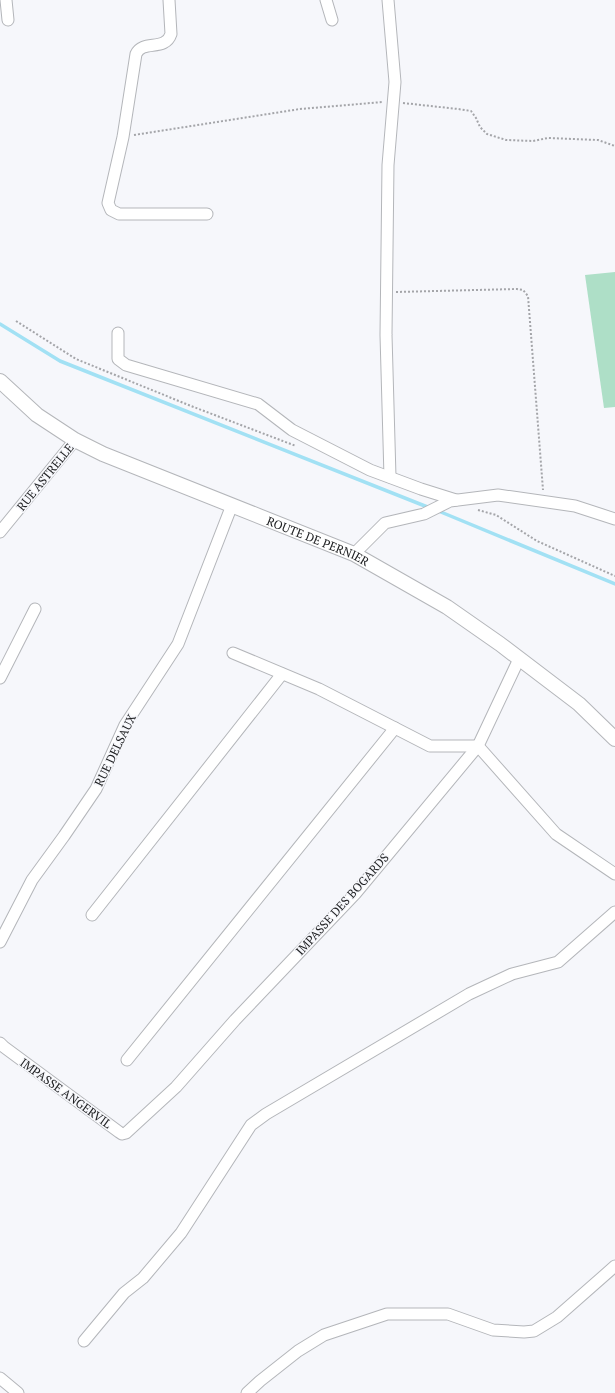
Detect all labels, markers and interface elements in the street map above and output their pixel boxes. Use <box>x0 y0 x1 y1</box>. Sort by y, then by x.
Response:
street label: RUE ASTRELLE <box>13 440 77 514</box>
street label: ROUTE DE PERNIER <box>265 513 372 569</box>
street label: RUE DELSAUX <box>91 711 139 789</box>
street label: IMPASSE DES BOGARDS <box>292 850 392 958</box>
street label: IMPASSE ANGERVIL <box>17 1055 115 1132</box>

